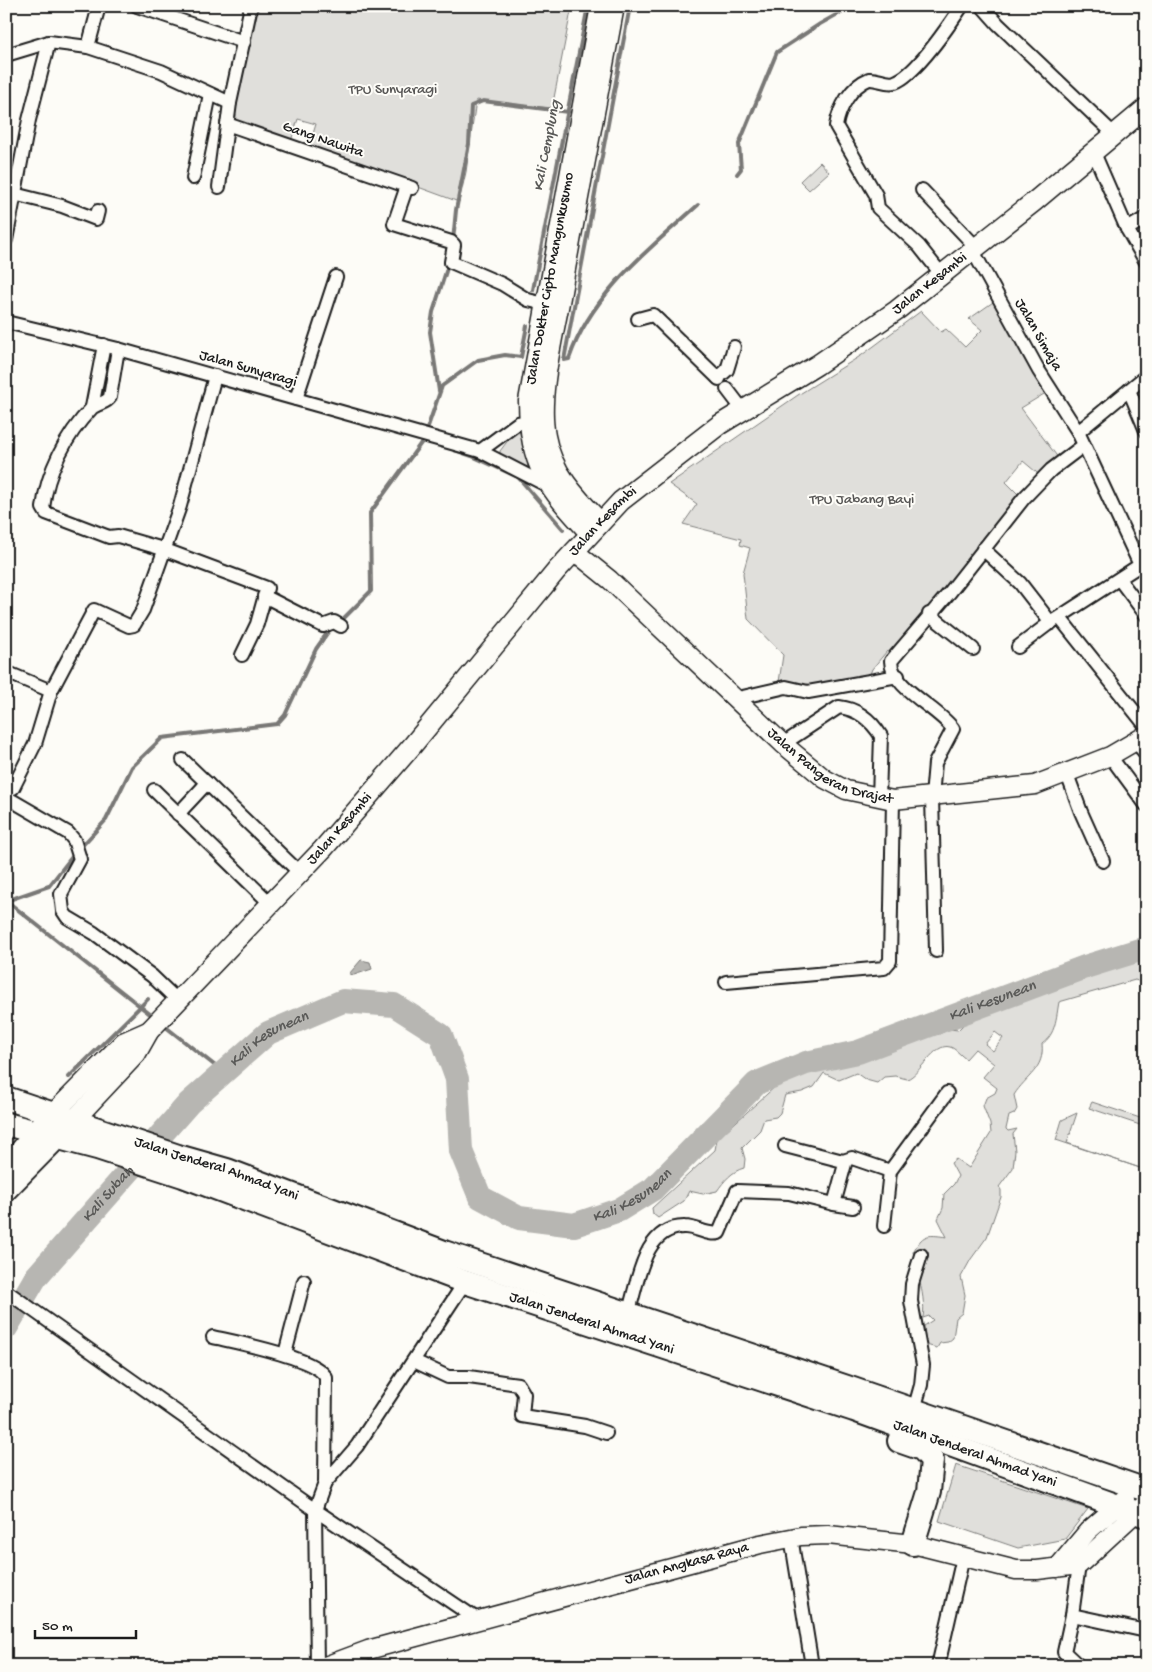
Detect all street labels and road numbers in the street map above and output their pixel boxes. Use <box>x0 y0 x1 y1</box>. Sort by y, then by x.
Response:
street label: Gang Nawita <box>280 118 366 162</box>
street label: Jalan Dokter Cipto Mangunkusumo <box>522 171 579 386</box>
street label: Jalan Kesambi <box>889 249 971 319</box>
street label: Jalan Simaja <box>1010 296 1066 375</box>
street label: Jalan Sunyaragi <box>197 346 299 392</box>
street label: Jalan Kesambi <box>565 483 641 560</box>
street label: Jalan Pangeran Drajat <box>763 724 896 809</box>
street label: Jalan Kesambi <box>303 789 376 869</box>
street label: Jalan Jenderal Ahmad Yani <box>132 1133 301 1205</box>
street label: Jalan Jenderal Ahmad Yani <box>507 1288 676 1359</box>
street label: Jalan Jenderal Ahmad Yani <box>891 1416 1059 1492</box>
street label: Jalan Angkasa Raya <box>623 1538 751 1589</box>

